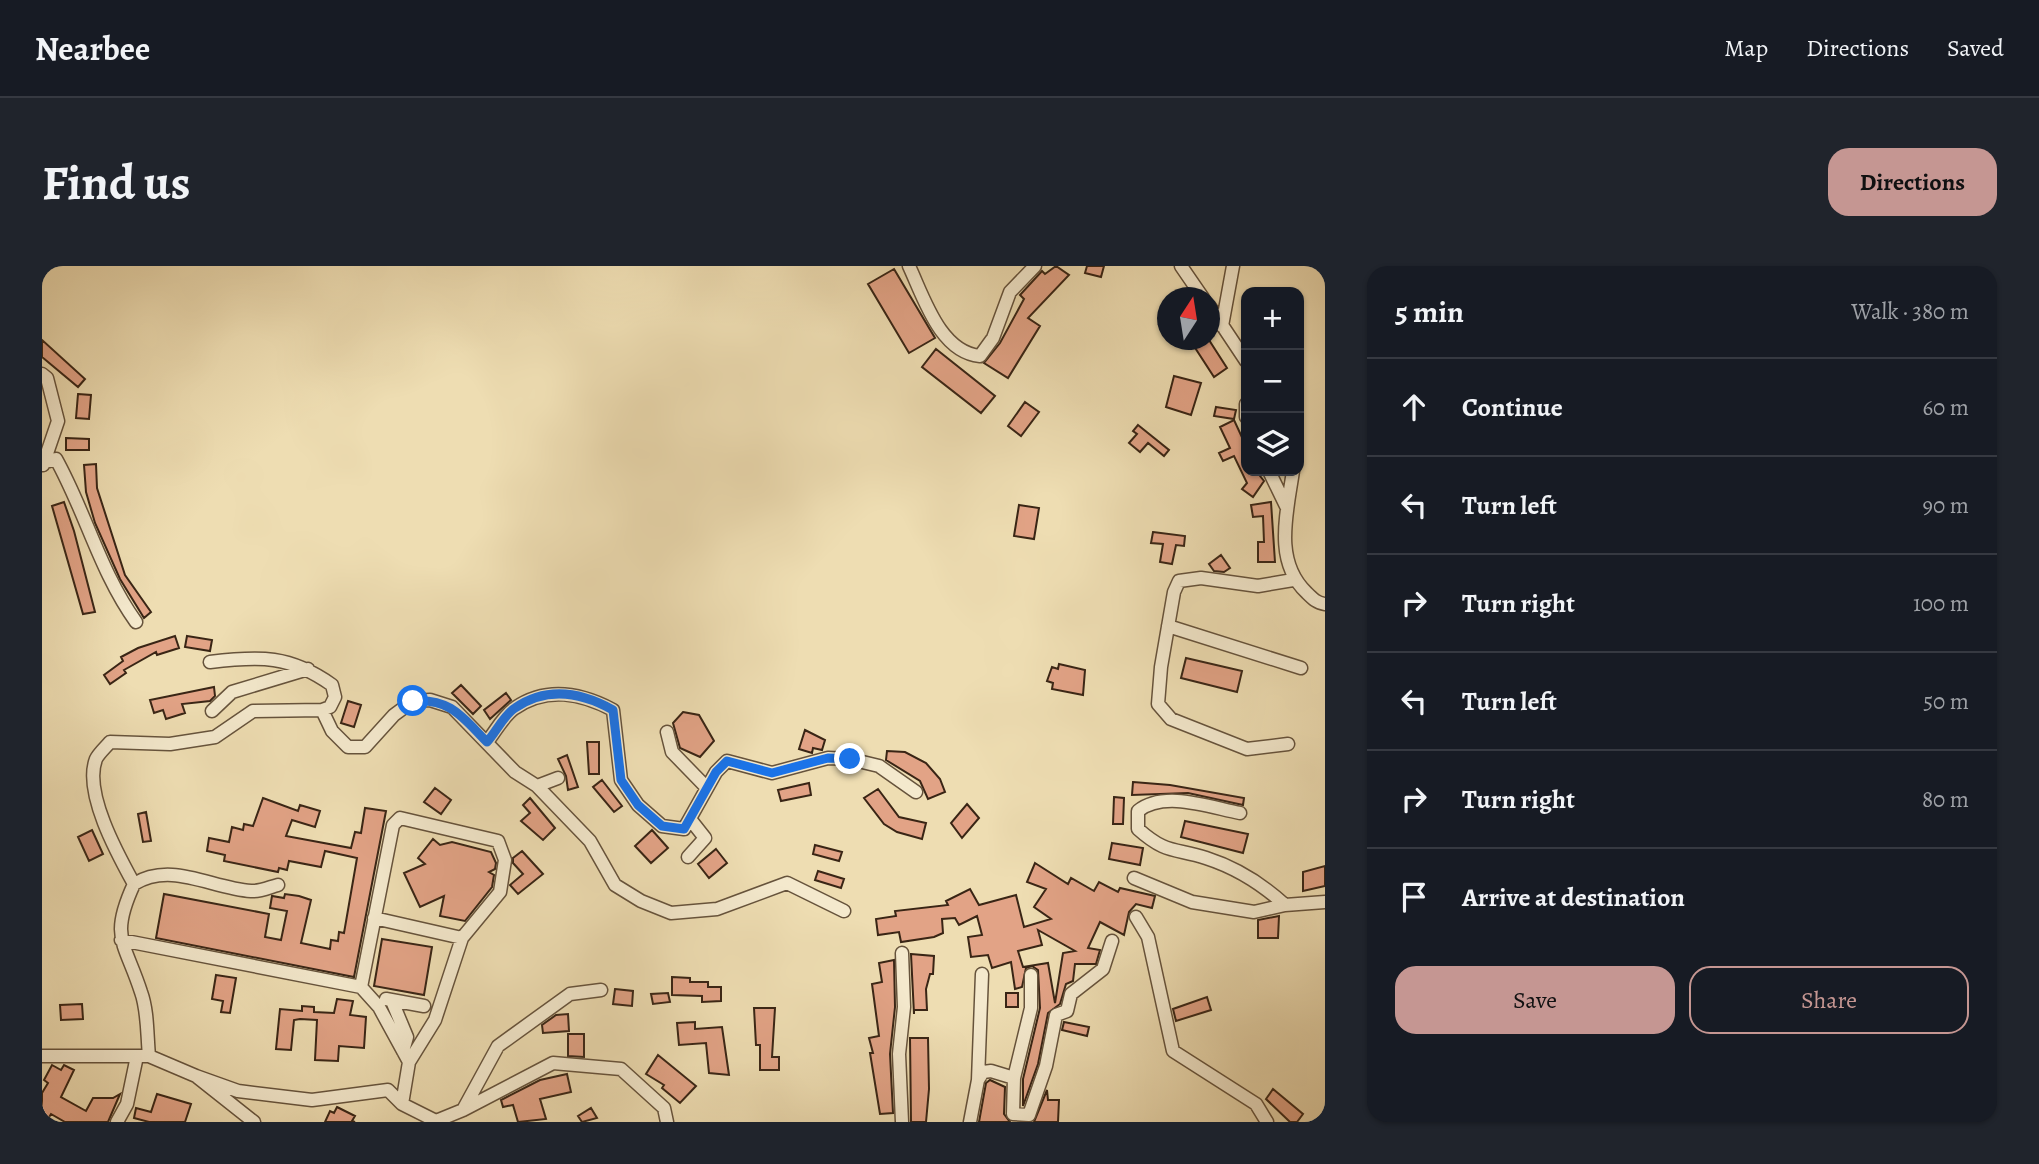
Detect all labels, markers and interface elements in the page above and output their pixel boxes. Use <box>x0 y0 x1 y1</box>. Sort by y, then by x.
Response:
text: Nearbee <box>35 26 150 71</box>
text: Map <box>1724 32 1768 64</box>
text: Directions <box>1806 32 1909 64</box>
text: Saved <box>1947 32 2004 64</box>
button: Directions <box>1828 148 1997 216</box>
text: Find us <box>42 149 190 216</box>
north arrow <box>1157 287 1220 350</box>
map controls <box>1241 287 1304 476</box>
button: + <box>1241 287 1304 350</box>
text: 5 min <box>1395 292 1464 332</box>
text: Walk · 380 m <box>1851 296 1969 327</box>
button: − <box>1241 350 1304 413</box>
icon: ahead <box>1395 388 1433 426</box>
text: Continue <box>1462 390 1563 425</box>
text: 60 m <box>1922 392 1969 423</box>
button: layers <box>1241 413 1304 476</box>
icon: left <box>1395 486 1433 524</box>
text: Turn left <box>1462 488 1557 523</box>
text: 90 m <box>1923 490 1969 521</box>
icon: right <box>1395 584 1433 622</box>
text: Turn right <box>1462 586 1575 621</box>
text: 100 m <box>1913 588 1969 619</box>
icon: left <box>1395 682 1433 720</box>
text: Turn left <box>1462 684 1557 719</box>
route start <box>397 685 428 716</box>
text: 50 m <box>1923 686 1969 717</box>
route end <box>834 743 865 774</box>
icon: right <box>1395 780 1433 818</box>
text: Turn right <box>1462 782 1575 817</box>
text: 80 m <box>1922 784 1969 815</box>
icon: arrive <box>1395 878 1433 916</box>
text: Arrive at destination <box>1462 880 1685 915</box>
button: Save <box>1395 966 1675 1034</box>
button: Share <box>1689 966 1969 1034</box>

